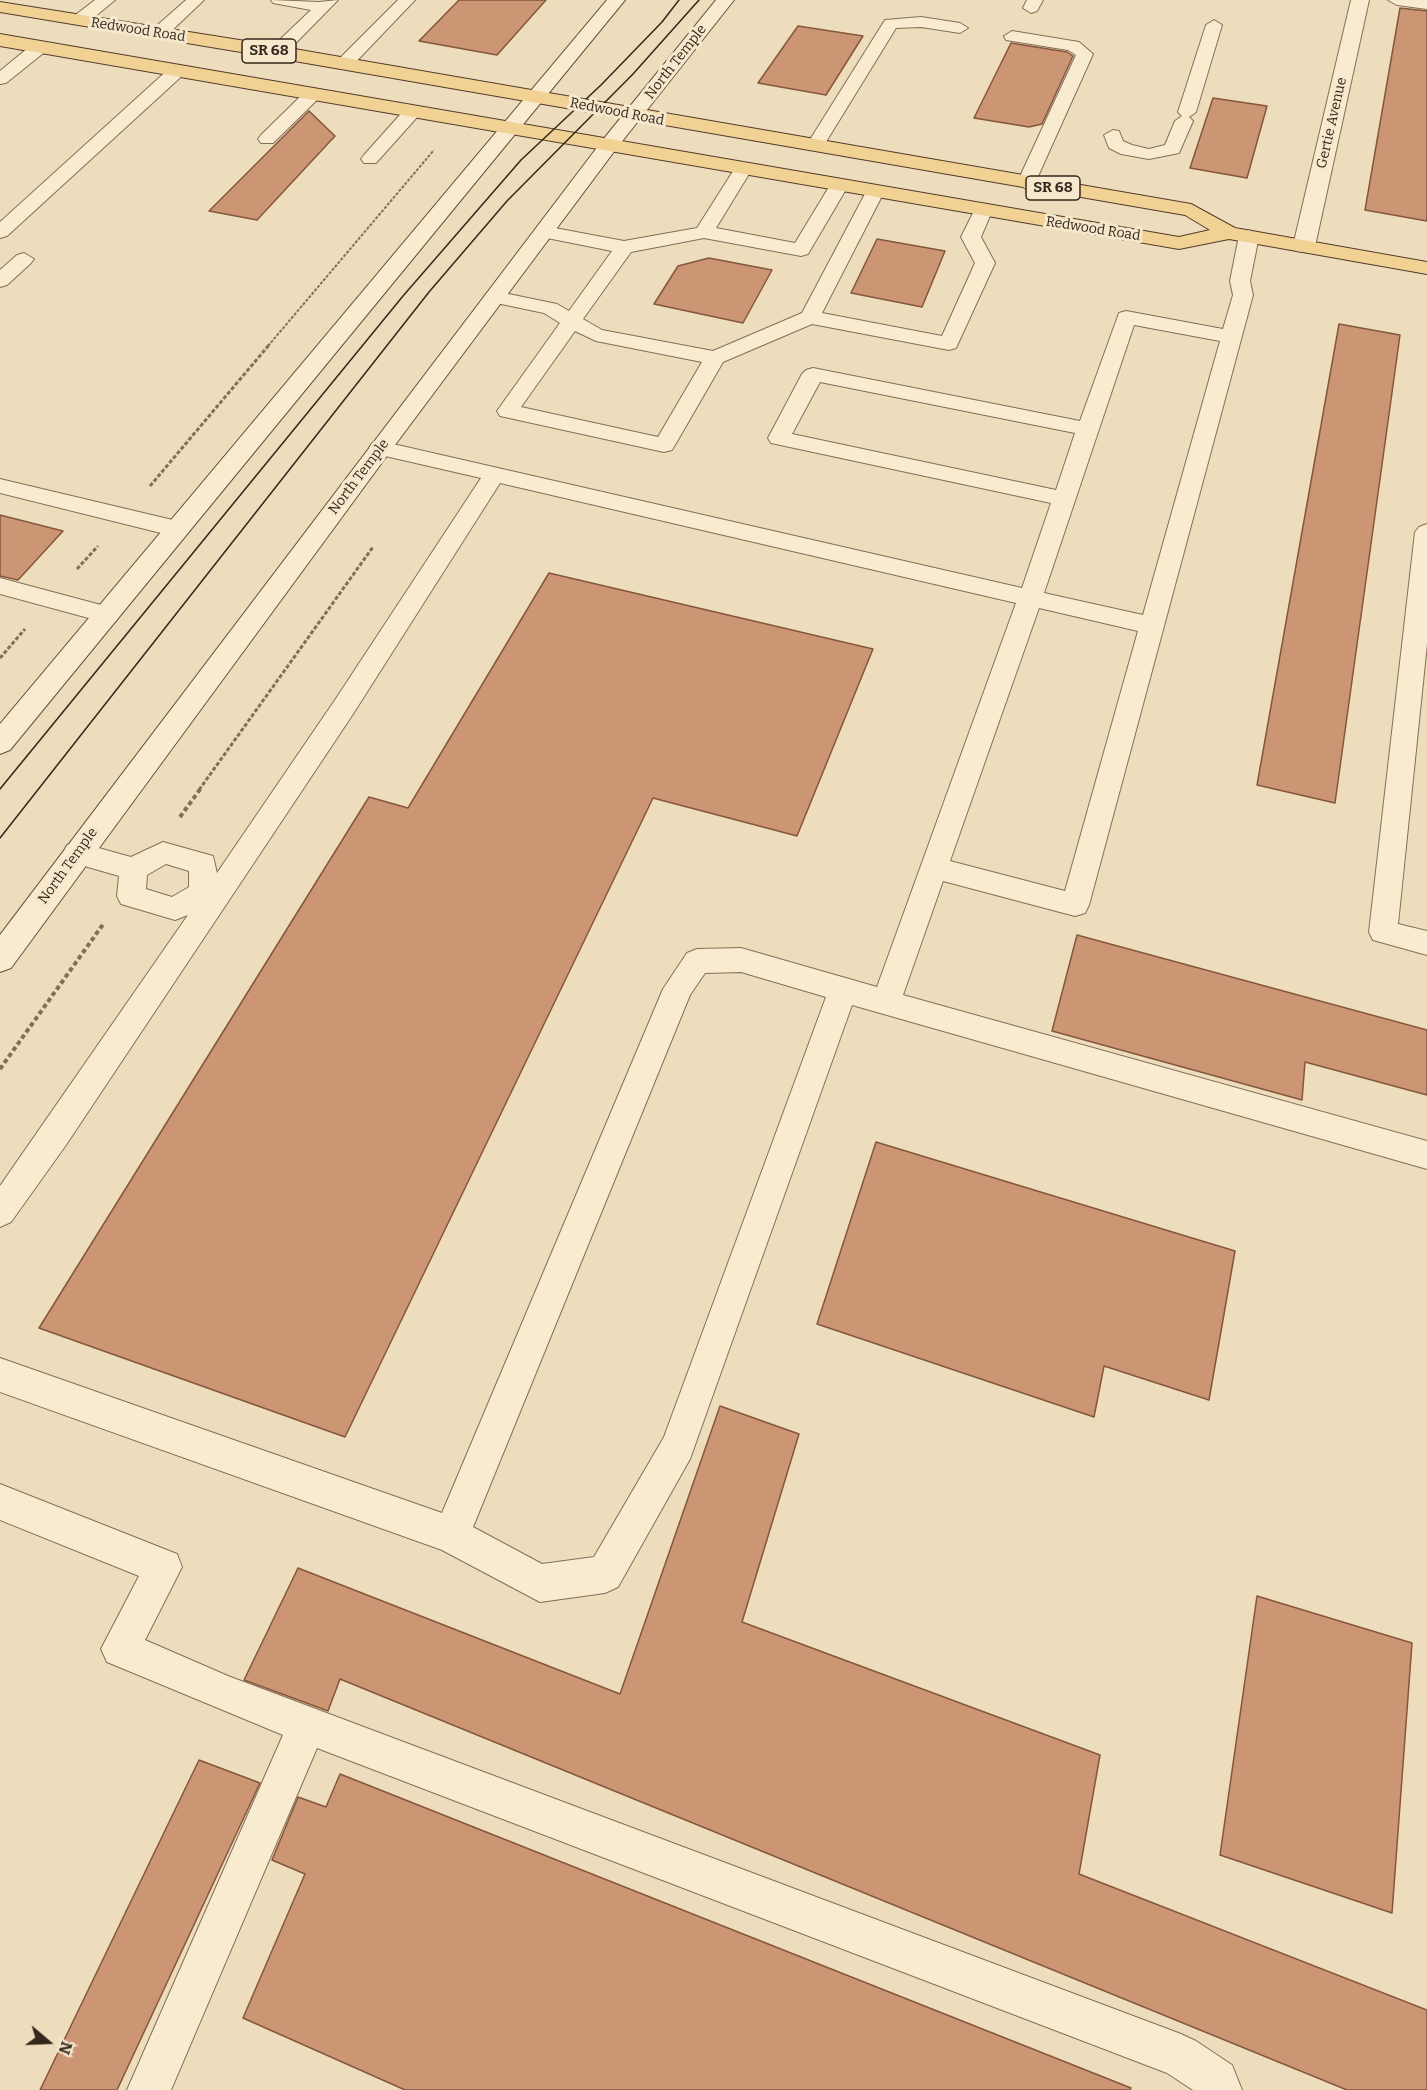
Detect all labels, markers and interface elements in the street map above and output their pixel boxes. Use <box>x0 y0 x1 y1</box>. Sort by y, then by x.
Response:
street label: Redwood Road <box>89 14 187 46</box>
street label: North Temple <box>642 21 710 103</box>
road number: SR 68 <box>242 39 296 63</box>
street label: Gertie Avenue <box>1313 76 1351 170</box>
street label: Redwood Road <box>568 95 666 129</box>
road number: SR 68 <box>1026 176 1080 200</box>
street label: Redwood Road <box>1044 213 1142 245</box>
street label: North Temple <box>325 436 393 518</box>
street label: North Temple <box>35 825 101 907</box>
north arrow <box>18 2012 78 2072</box>
text: N <box>55 2039 76 2057</box>

